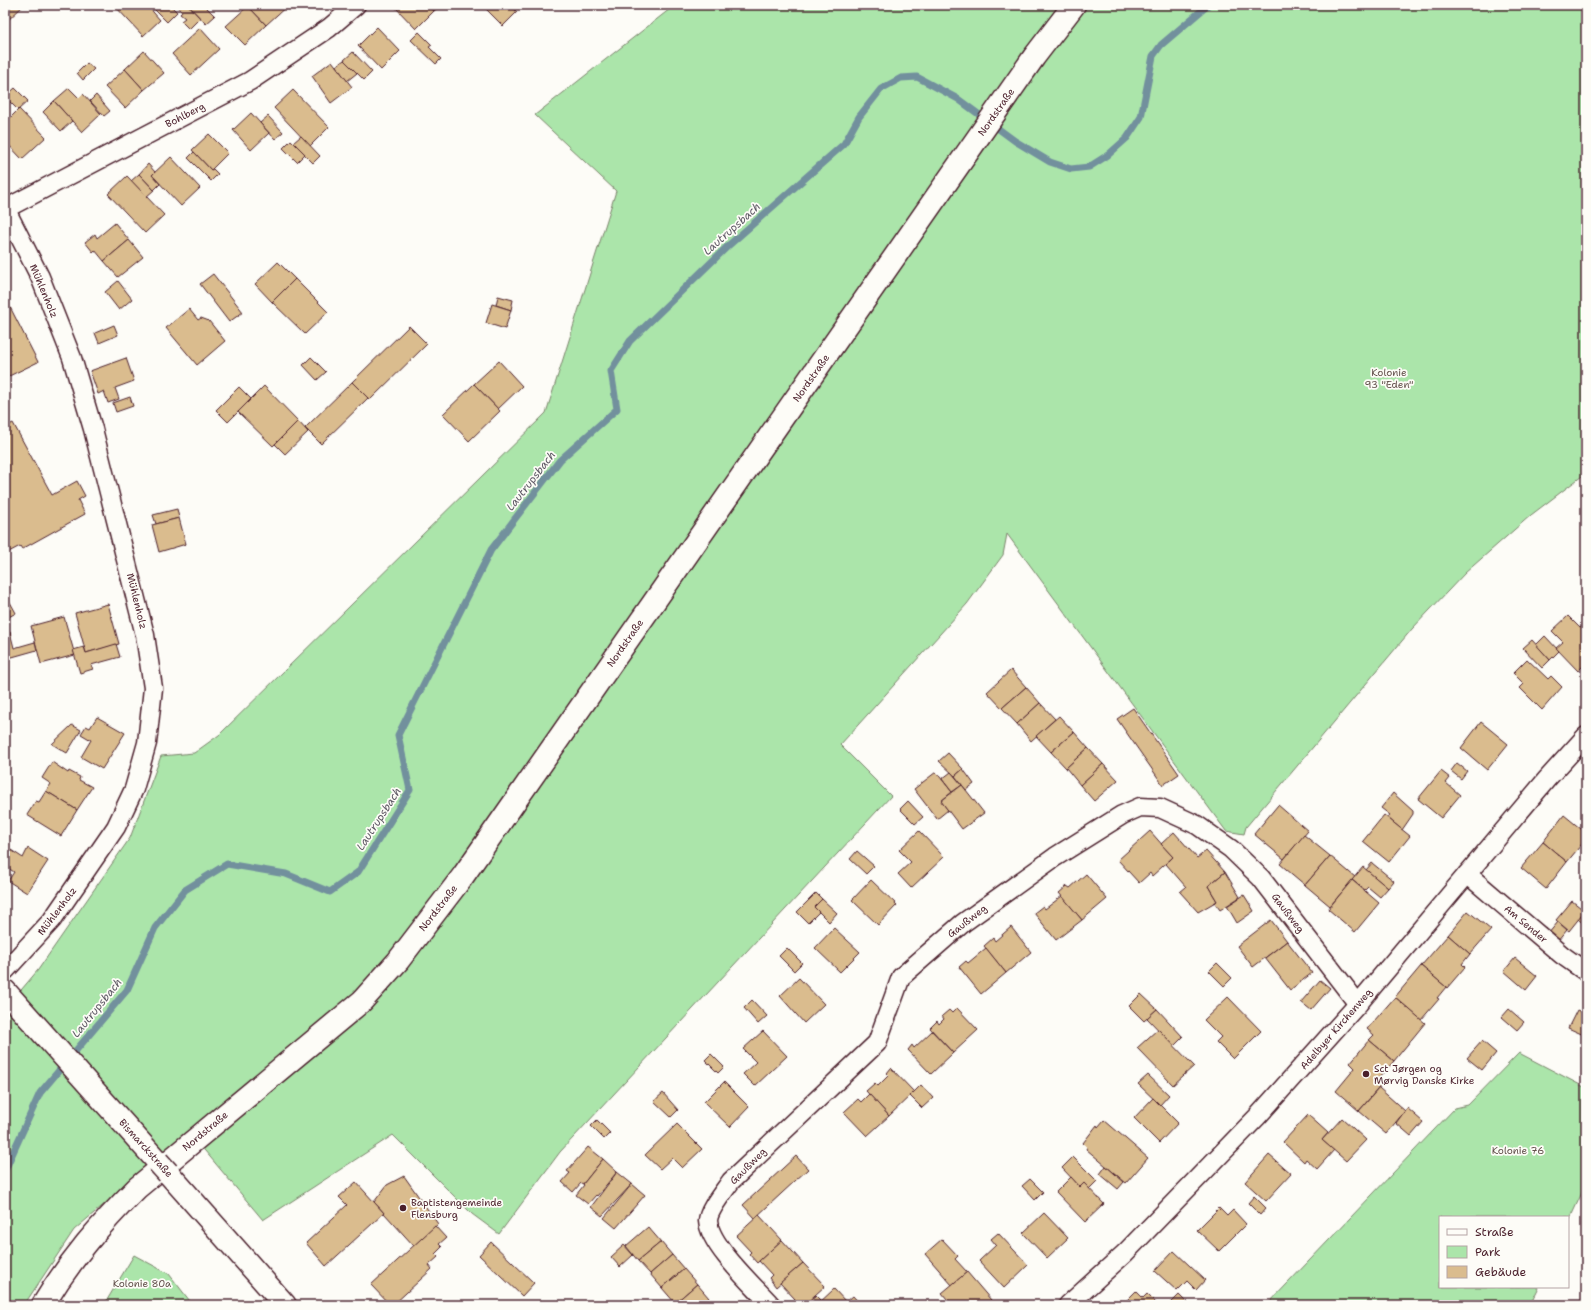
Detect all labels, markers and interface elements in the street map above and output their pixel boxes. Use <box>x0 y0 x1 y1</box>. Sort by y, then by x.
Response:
street label: Nordstraße <box>975 85 1017 138</box>
street label: Bohlberg <box>163 99 207 131</box>
water label: Lautrupsbach <box>700 199 764 259</box>
street label: Mühlenholz <box>27 262 61 320</box>
street label: Nordstraße <box>790 351 832 404</box>
park label: Kolonie 93 "Eden" <box>1365 366 1413 391</box>
water label: Lautrupsbach <box>503 448 559 514</box>
street label: Mühlenholz <box>124 572 150 630</box>
street label: Nordstraße <box>604 616 646 669</box>
water label: Lautrupsbach <box>353 785 405 853</box>
street label: Nordstraße <box>416 882 460 934</box>
street label: Mühlenholz <box>35 884 79 938</box>
street label: Gaußweg <box>1269 891 1307 935</box>
street label: Gaußweg <box>945 902 989 940</box>
street label: Am Sender <box>1502 902 1551 946</box>
water label: Lautrupsbach <box>68 975 126 1041</box>
street label: Adelbyer Kirchenweg <box>1297 986 1375 1072</box>
place label: Sct Jørgen og Mørvig Danske Kirke <box>1374 1062 1475 1087</box>
marker: Sct Jørgen og Mørvig Danske Kirke <box>1361 1069 1371 1079</box>
street label: Nordstraße <box>180 1108 231 1154</box>
street label: Bismarckstraße <box>116 1116 176 1180</box>
park label: Kolonie 76 <box>1492 1144 1544 1157</box>
street label: Gaußweg <box>727 1145 769 1187</box>
place label: Baptistengemeinde Flensburg <box>411 1196 503 1221</box>
marker: Baptistengemeinde Flensburg <box>398 1203 408 1213</box>
legend <box>1439 1216 1569 1288</box>
text: Straße <box>1475 1224 1514 1240</box>
text: Park <box>1475 1244 1501 1260</box>
text: Gebäude <box>1475 1264 1526 1280</box>
park label: Kolonie 80a <box>113 1277 172 1290</box>

